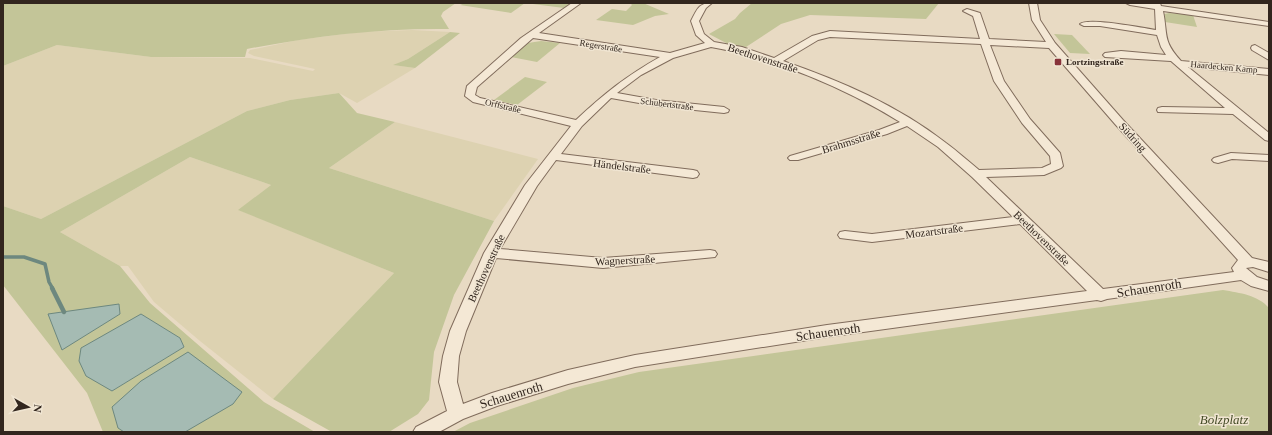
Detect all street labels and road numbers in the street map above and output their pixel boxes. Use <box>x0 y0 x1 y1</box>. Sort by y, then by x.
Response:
street label: Regerstraße <box>579 38 623 54</box>
street label: Beethovenstraße <box>726 41 800 75</box>
street label: Haardecken Kamp <box>1190 59 1258 75</box>
street label: Schubertstraße <box>640 96 694 112</box>
street label: Orffstraße <box>484 97 522 115</box>
street label: Südring <box>1117 120 1149 154</box>
street label: Brahmsstraße <box>820 126 882 156</box>
street label: Händelstraße <box>592 157 652 176</box>
street label: Beethovenstraße <box>1011 208 1073 268</box>
street label: Mozartstraße <box>904 221 964 240</box>
street label: Beethovenstraße <box>465 232 507 304</box>
street label: Wagnerstraße <box>595 252 655 268</box>
street label: Schauenroth <box>1116 275 1183 300</box>
street label: Schauenroth <box>795 320 862 344</box>
street label: Schauenroth <box>478 378 545 412</box>

